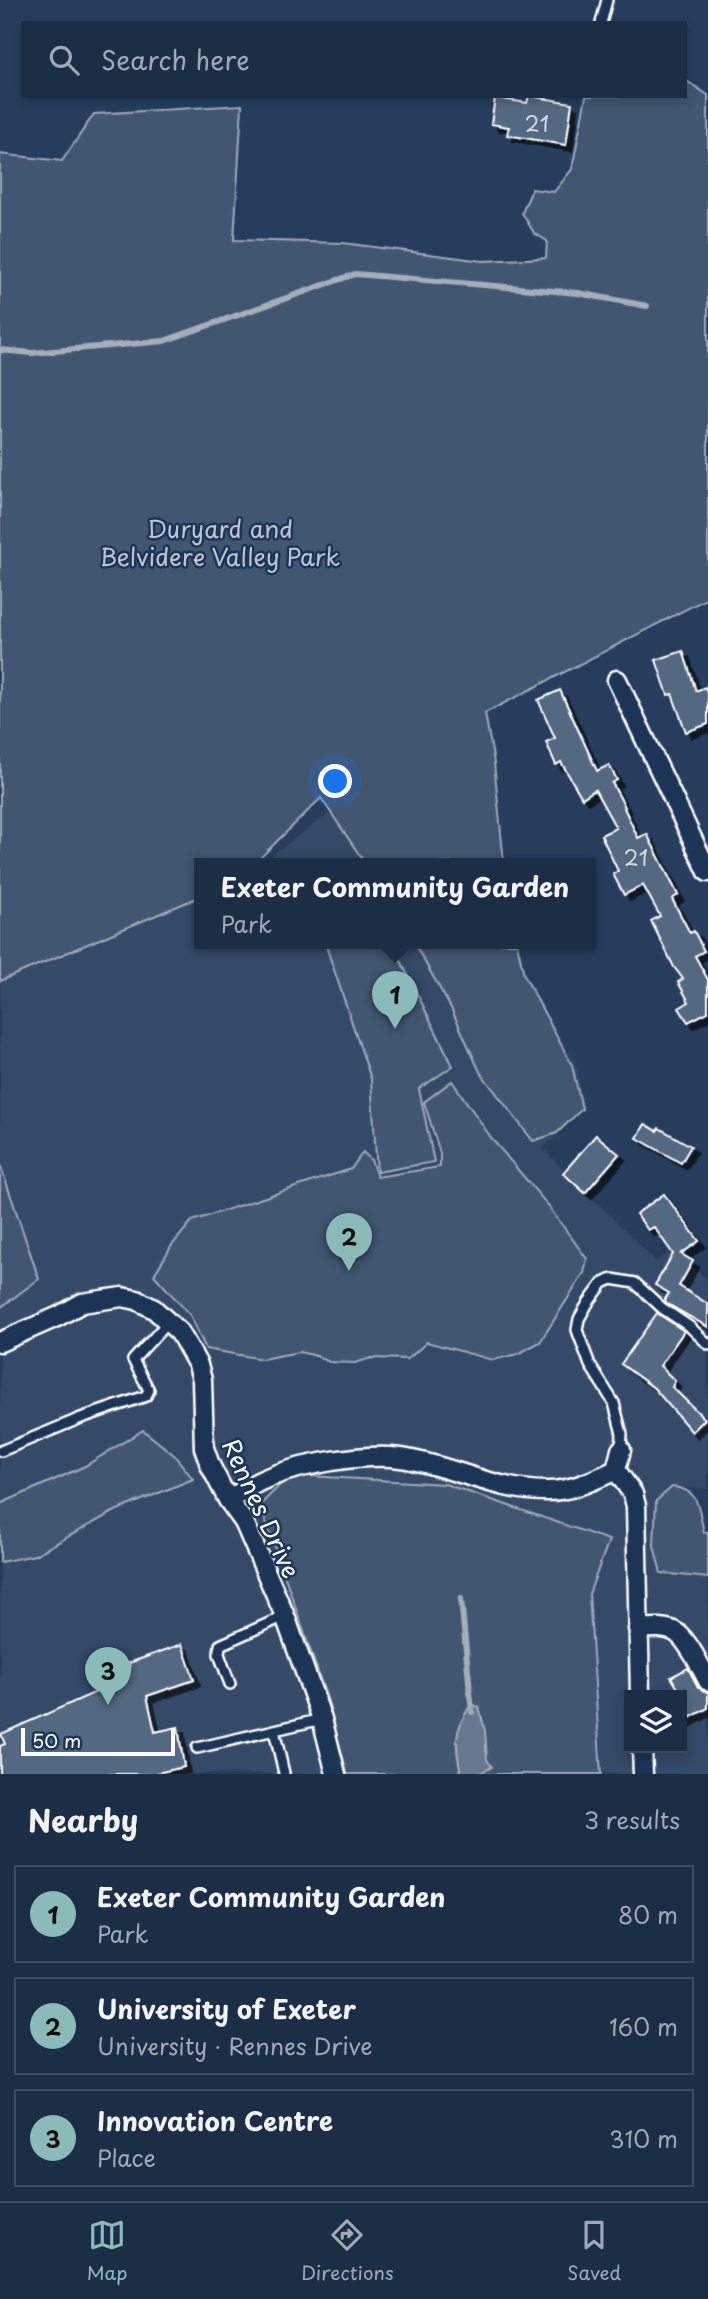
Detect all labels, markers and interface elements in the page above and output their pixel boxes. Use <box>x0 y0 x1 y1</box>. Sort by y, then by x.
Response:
search box <box>21 21 687 98</box>
text: Search here <box>101 40 250 79</box>
icon: search <box>45 41 83 79</box>
house number: 21 <box>525 107 549 139</box>
park label: Duryard and Belvidere Valley Park <box>100 510 340 574</box>
your location <box>318 764 352 798</box>
house number: 21 <box>624 841 648 873</box>
popup <box>194 858 596 949</box>
text: Exeter Community Garden <box>221 867 569 906</box>
text: Park <box>221 906 272 941</box>
pin: 1 <box>372 971 418 1029</box>
pin: 2 <box>326 1213 372 1271</box>
street label: Rennes Drive <box>214 1432 310 1584</box>
pin: 3 <box>85 1647 131 1705</box>
map controls <box>624 1690 687 1753</box>
button: layers <box>624 1690 687 1753</box>
scale bar <box>21 1725 175 1757</box>
text: 50 m <box>32 1726 81 1754</box>
text: Nearby <box>28 1797 138 1842</box>
text: 3 results <box>584 1802 680 1837</box>
text: Exeter Community Garden <box>97 1877 446 1916</box>
text: 1 <box>48 1897 59 1932</box>
text: 80 m <box>618 1897 678 1932</box>
text: Park <box>97 1916 148 1951</box>
text: University of Exeter <box>97 1989 356 2028</box>
text: 2 <box>45 2009 61 2044</box>
text: 160 m <box>609 2009 678 2044</box>
text: University · Rennes Drive <box>97 2028 372 2063</box>
text: Innovation Centre <box>97 2101 333 2140</box>
text: 3 <box>45 2121 61 2156</box>
text: 310 m <box>609 2121 678 2156</box>
text: Place <box>97 2140 156 2175</box>
tab: Map <box>87 2216 127 2286</box>
tab: Directions <box>301 2216 394 2286</box>
tab: Saved <box>567 2216 621 2286</box>

